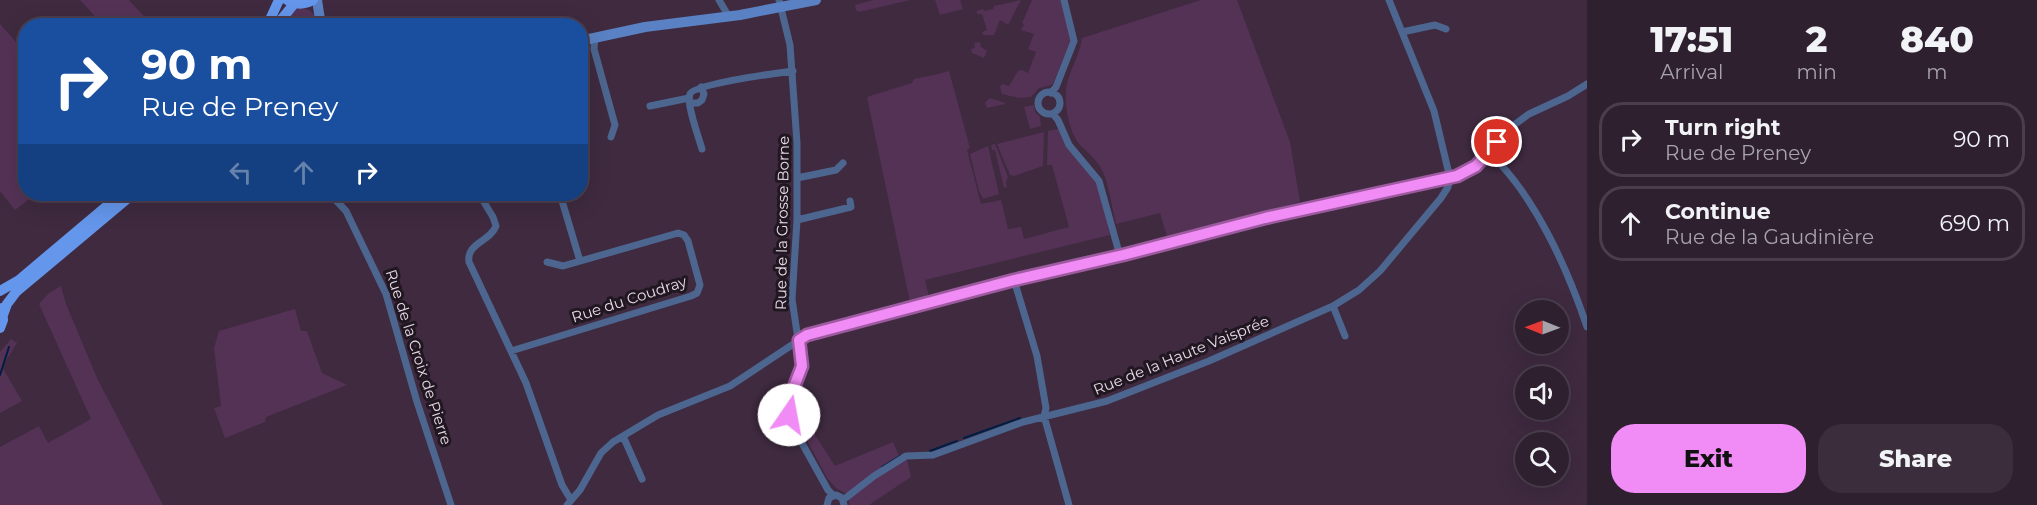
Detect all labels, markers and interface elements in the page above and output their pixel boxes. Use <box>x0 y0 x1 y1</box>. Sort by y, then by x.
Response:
text: 17:51 <box>1650 17 1733 61</box>
text: 2 <box>1806 17 1827 61</box>
text: 840 <box>1900 17 1974 61</box>
text: 90 m <box>141 38 252 90</box>
icon: right <box>42 42 120 120</box>
text: Arrival <box>1660 60 1723 84</box>
text: min <box>1797 60 1837 84</box>
text: m <box>1926 60 1947 84</box>
text: Rue de Preney <box>141 90 338 123</box>
text: Turn right <box>1665 114 1780 141</box>
pin <box>1471 116 1522 167</box>
icon: right <box>1614 123 1647 156</box>
icon: arrive <box>1480 125 1513 158</box>
text: 90 m <box>1953 126 2010 153</box>
street label: Rue de la Grosse Borne <box>771 136 793 310</box>
text: Rue de Preney <box>1665 141 1811 165</box>
icon: left <box>224 156 257 189</box>
icon: ahead <box>287 156 320 189</box>
icon: right <box>350 156 383 189</box>
text: Continue <box>1665 198 1771 225</box>
icon: ahead <box>1614 207 1647 240</box>
text: 690 m <box>1940 210 2010 237</box>
text: Rue de la Gaudinière <box>1665 225 1874 249</box>
street label: Rue de la Croix de Pierre <box>382 267 456 447</box>
street label: Rue du Coudray <box>569 271 690 327</box>
north arrow <box>1515 300 1569 354</box>
map controls <box>1515 300 1569 486</box>
street label: Rue de la Haute Vaisprée <box>1090 311 1272 399</box>
button: sound <box>1515 366 1569 420</box>
position arrow <box>757 383 821 447</box>
button: Exit <box>1611 424 1806 493</box>
button: Share <box>1818 424 2013 493</box>
button: search <box>1515 432 1569 486</box>

